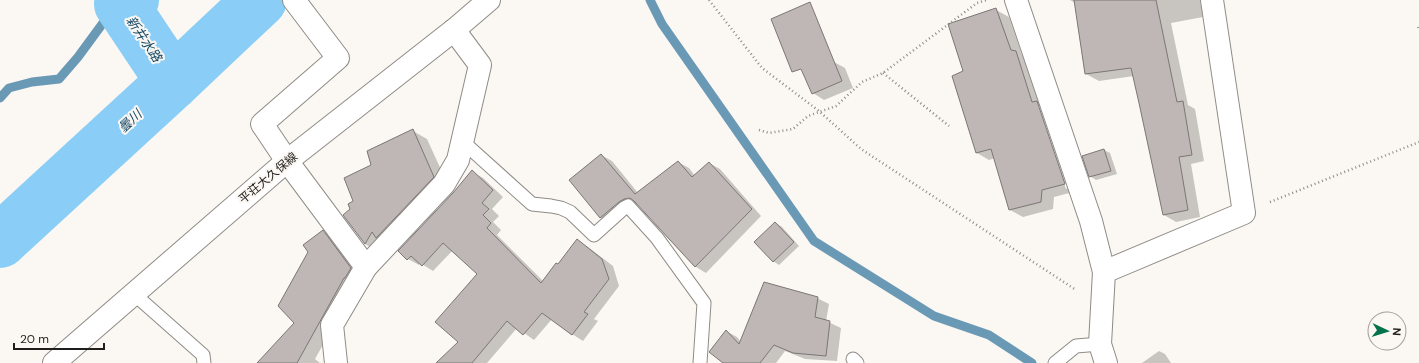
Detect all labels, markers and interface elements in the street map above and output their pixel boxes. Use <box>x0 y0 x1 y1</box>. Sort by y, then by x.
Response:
water label: 新井水路 <box>122 13 166 66</box>
water label: 曇川 <box>115 105 147 136</box>
street label: 平荘大久保線 <box>235 149 301 207</box>
north arrow <box>1367 311 1407 351</box>
scale bar <box>14 325 104 351</box>
text: N <box>1390 327 1404 336</box>
text: 20 m <box>20 331 49 347</box>

